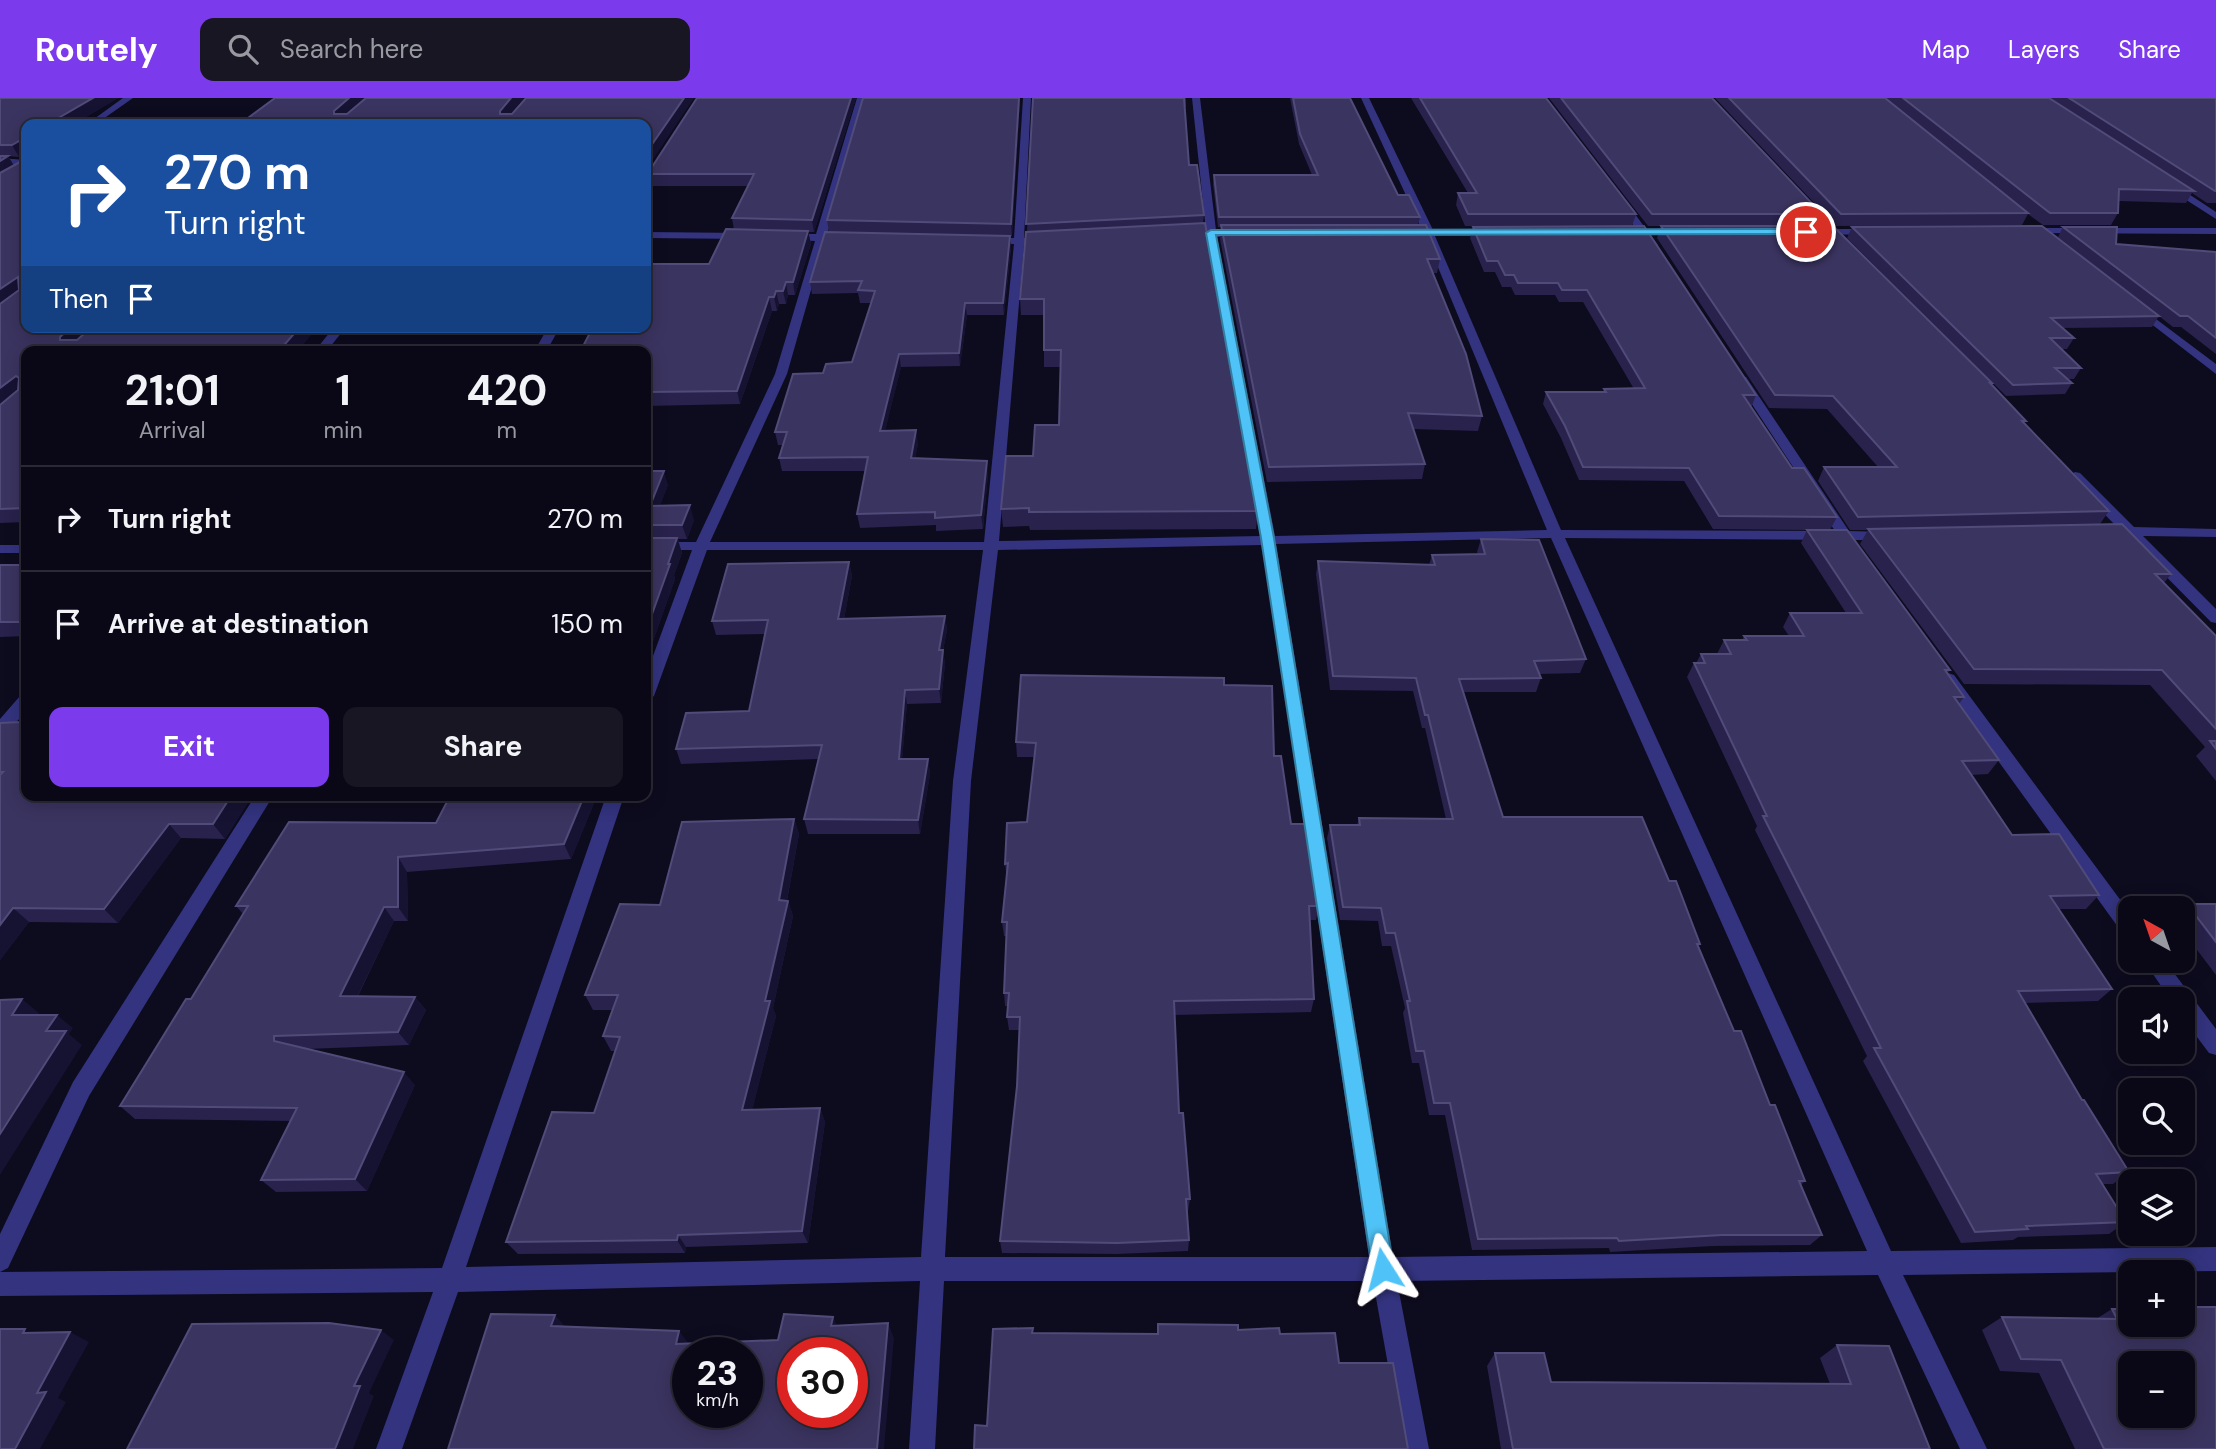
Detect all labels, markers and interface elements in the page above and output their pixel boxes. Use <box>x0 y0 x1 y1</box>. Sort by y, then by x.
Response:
search box <box>200 18 690 81</box>
text: Routely <box>35 28 158 71</box>
icon: search <box>224 30 262 68</box>
text: Search here <box>280 32 423 66</box>
text: Map <box>1922 34 1970 65</box>
text: Layers <box>2008 34 2080 65</box>
text: Share <box>2118 34 2181 65</box>
text: 270 m <box>164 140 310 204</box>
icon: right <box>49 147 140 238</box>
text: Turn right <box>164 202 306 244</box>
pin <box>1776 202 1836 262</box>
icon: arrive <box>1787 213 1825 251</box>
icon: arrive <box>122 280 160 318</box>
text: Then <box>49 282 108 316</box>
text: 21:01 <box>125 363 220 418</box>
text: 1 <box>335 363 351 418</box>
text: 420 <box>466 363 547 418</box>
text: Arrival <box>139 415 206 445</box>
text: min <box>323 415 363 445</box>
text: m <box>497 415 517 445</box>
icon: right <box>49 500 87 538</box>
text: Turn right <box>108 502 232 536</box>
text: 270 m <box>547 502 623 536</box>
icon: arrive <box>49 605 87 643</box>
text: Arrive at destination <box>108 607 369 641</box>
text: 150 m <box>551 607 623 641</box>
button: Exit <box>49 707 329 787</box>
button: Share <box>343 707 623 787</box>
north arrow <box>2118 896 2194 973</box>
map controls <box>2118 896 2195 1428</box>
button: sound <box>2118 987 2195 1064</box>
button: search <box>2118 1078 2195 1155</box>
button: layers <box>2118 1169 2195 1246</box>
position arrow <box>1346 1232 1420 1306</box>
button: + <box>2118 1260 2195 1337</box>
speed limit sign: 30 <box>777 1337 868 1428</box>
text: 23 <box>697 1350 738 1396</box>
button: − <box>2118 1351 2195 1428</box>
text: km/h <box>696 1388 739 1412</box>

